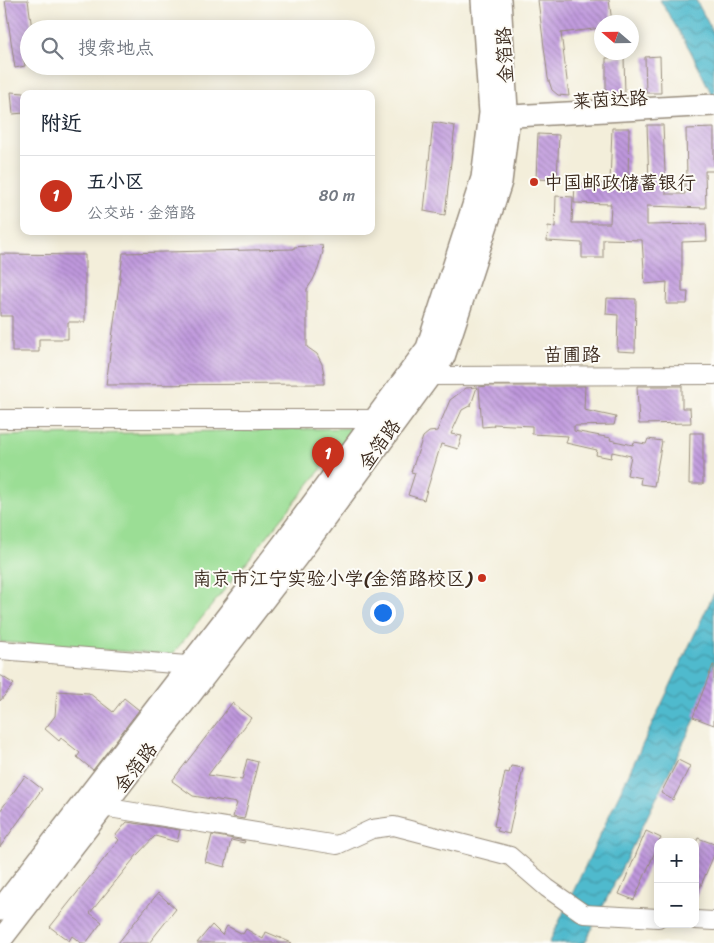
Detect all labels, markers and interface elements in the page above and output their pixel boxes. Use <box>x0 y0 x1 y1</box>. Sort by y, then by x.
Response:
north arrow <box>594 15 639 60</box>
search box <box>20 20 375 75</box>
street label: 金箔路 <box>487 26 522 84</box>
text: 搜索地点 <box>78 31 154 64</box>
icon: search <box>38 34 66 62</box>
street label: 莱茵达路 <box>571 81 649 118</box>
text: 附近 <box>40 104 82 142</box>
text: 五小区 <box>87 165 144 198</box>
place label: 中国邮政储蓄银行 <box>544 166 696 199</box>
marker: 中国邮政储蓄银行 <box>528 176 540 188</box>
text: 1 <box>53 181 59 210</box>
text: 80 m <box>319 181 355 210</box>
text: 公交站 · 金箔路 <box>87 198 196 227</box>
street label: 苗圃路 <box>543 338 601 371</box>
street label: 金箔路 <box>349 412 410 477</box>
pin: 1 <box>312 437 344 478</box>
place label: 南京市江宁实验小学(金箔路校区) <box>193 562 473 595</box>
marker: 南京市江宁实验小学(金箔路校区) <box>476 572 488 584</box>
your location <box>370 600 396 626</box>
street label: 金箔路 <box>105 735 166 800</box>
map controls <box>654 838 699 928</box>
button: + <box>654 838 699 883</box>
button: − <box>654 883 699 928</box>

